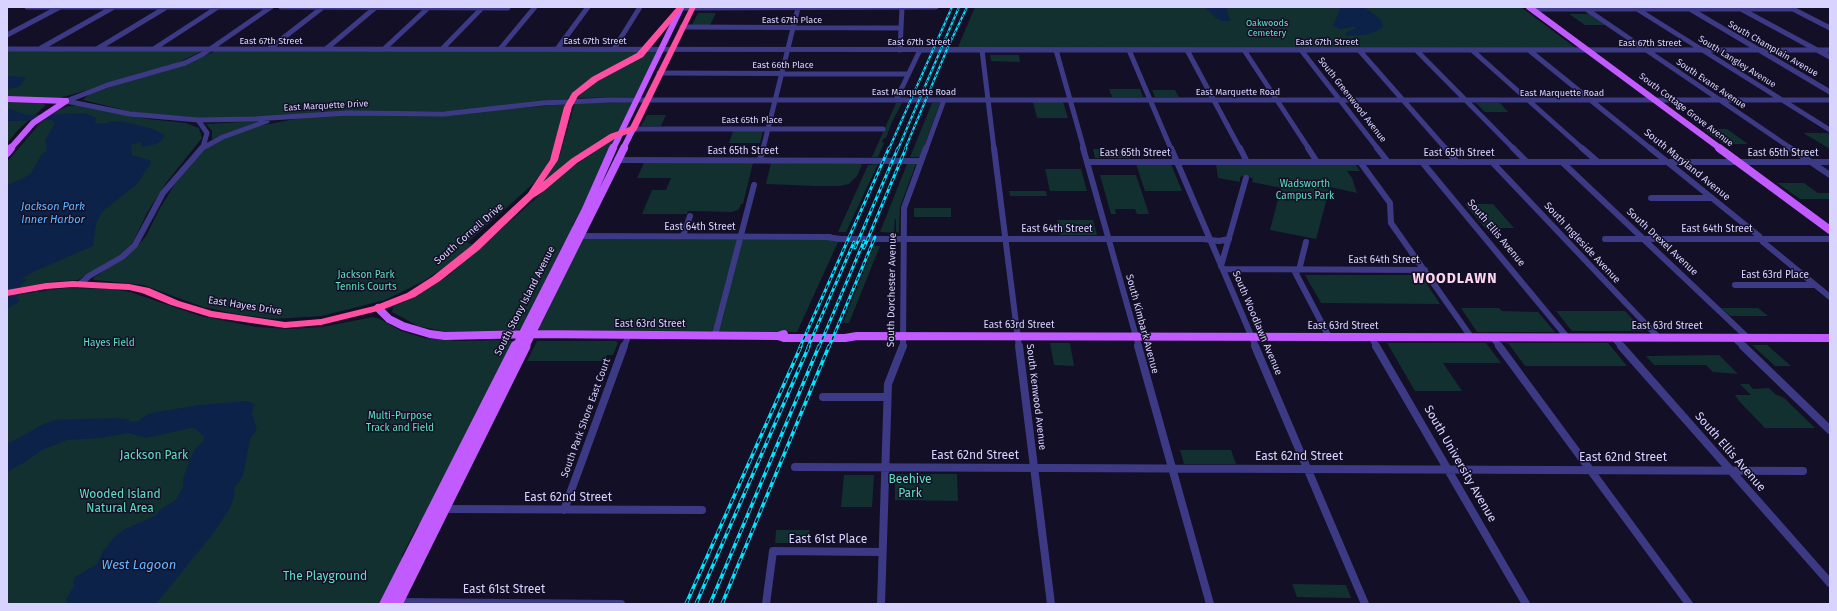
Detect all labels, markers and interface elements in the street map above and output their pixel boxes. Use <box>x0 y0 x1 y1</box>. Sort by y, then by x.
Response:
street label: East 67th Place <box>762 15 822 25</box>
park label: Oakwoods Cemetery <box>1246 18 1288 39</box>
street label: South Champlain Avenue <box>1726 19 1820 79</box>
street label: South Langley Avenue <box>1696 34 1778 90</box>
street label: East 67th Street <box>239 36 303 46</box>
street label: East 67th Street <box>563 36 627 46</box>
street label: East 67th Street <box>887 37 951 47</box>
street label: East 67th Street <box>1295 37 1359 47</box>
street label: East 67th Street <box>1618 38 1682 48</box>
street label: South Greenwood Avenue <box>1315 55 1389 145</box>
street label: South Evans Avenue <box>1674 57 1748 111</box>
street label: East 66th Place <box>752 60 814 70</box>
street label: South Cottage Grove Avenue <box>1637 71 1735 149</box>
street label: East Marquette Road <box>872 87 956 97</box>
street label: East Marquette Road <box>1196 87 1280 97</box>
street label: East Marquette Road <box>1520 88 1604 98</box>
street label: East Marquette Drive <box>283 98 369 114</box>
street label: East 65th Place <box>721 115 783 125</box>
street label: South Maryland Avenue <box>1642 127 1732 203</box>
street label: East 65th Street <box>708 145 778 157</box>
street label: East 65th Street <box>1100 147 1170 159</box>
street label: East 65th Street <box>1424 147 1494 159</box>
street label: East 65th Street <box>1748 147 1818 159</box>
park label: Wadsworth Campus Park <box>1276 178 1334 202</box>
street label: South Ellis Avenue <box>1465 197 1527 269</box>
water label: Jackson Park Inner Harbor <box>21 200 85 226</box>
street label: South Ingleside Avenue <box>1541 200 1623 286</box>
street label: South Cornell Drive <box>432 201 506 267</box>
street label: South Drexel Avenue <box>1624 206 1700 278</box>
street label: East 64th Street <box>664 221 736 233</box>
street label: East 64th Street <box>1021 223 1093 235</box>
street label: East 64th Street <box>1681 223 1753 235</box>
street label: South Dorchester Avenue <box>885 233 899 347</box>
street label: South Stony Island Avenue <box>492 244 558 358</box>
street label: East 64th Street <box>1348 254 1420 266</box>
park label: Jackson Park Tennis Courts <box>335 269 397 292</box>
street label: South Woodlawn Avenue <box>1230 269 1284 377</box>
street label: East 63rd Place <box>1741 269 1809 281</box>
district label: WOODLAWN <box>1413 271 1497 287</box>
street label: South Kimbark Avenue <box>1123 273 1161 375</box>
street label: East Hayes Drive <box>207 294 283 318</box>
street label: East 63rd Street <box>614 318 686 330</box>
street label: East 63rd Street <box>983 319 1055 331</box>
street label: East 63rd Street <box>1307 320 1379 332</box>
street label: East 63rd Street <box>1631 320 1703 332</box>
park label: Hayes Field <box>83 337 135 349</box>
street label: South Kenwood Avenue <box>1024 343 1048 451</box>
street label: South Park Shore East Court <box>559 357 613 479</box>
street label: South University Avenue <box>1421 403 1499 525</box>
street label: South Ellis Avenue <box>1692 409 1768 495</box>
park label: Multi-Purpose Track and Field <box>366 410 434 434</box>
park label: Jackson Park <box>120 449 188 463</box>
street label: East 62nd Street <box>931 449 1019 463</box>
street label: East 62nd Street <box>1255 450 1343 464</box>
street label: East 62nd Street <box>1579 451 1667 465</box>
park label: Beehive Park <box>888 473 932 501</box>
park label: Wooded Island Natural Area <box>79 488 161 516</box>
street label: East 62nd Street <box>524 491 612 505</box>
street label: East 61st Place <box>789 533 867 547</box>
water label: West Lagoon <box>102 557 176 573</box>
park label: The Playground <box>283 570 367 584</box>
street label: East 61st Street <box>463 583 545 597</box>

